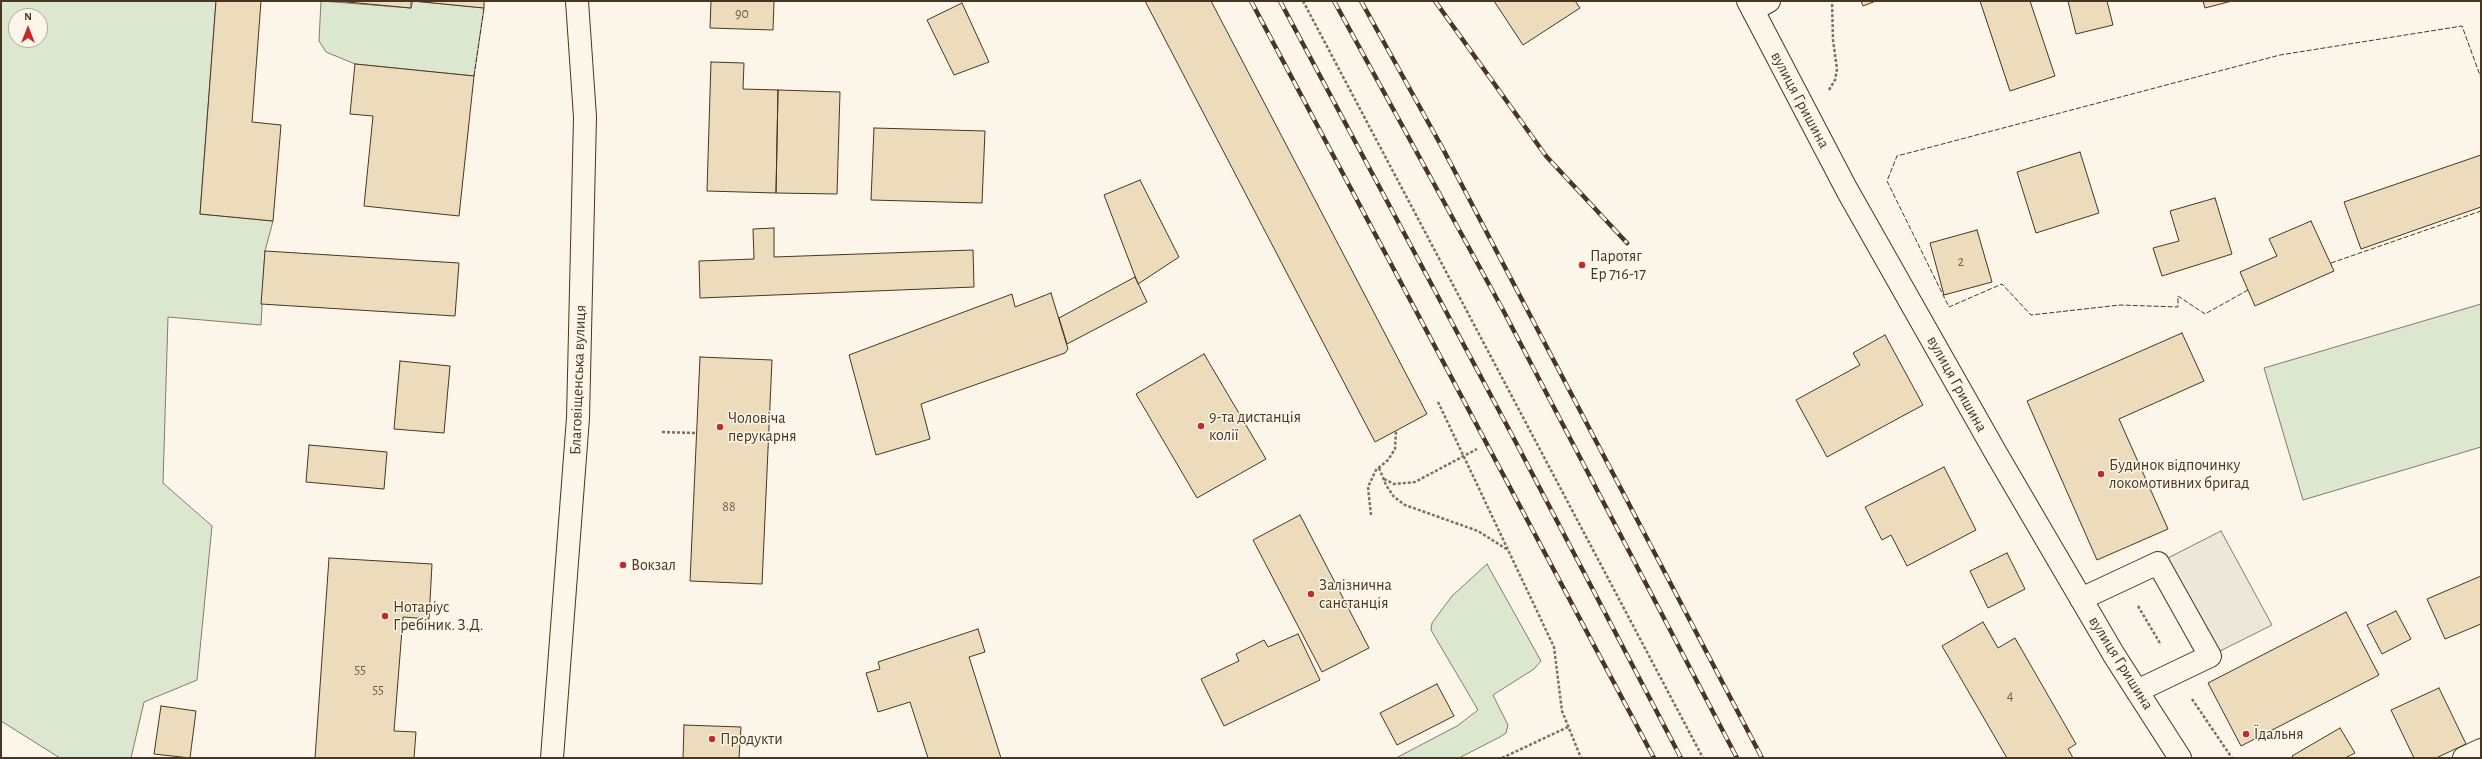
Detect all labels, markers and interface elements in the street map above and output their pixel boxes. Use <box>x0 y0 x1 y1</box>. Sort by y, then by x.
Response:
house number: 90 <box>735 6 749 22</box>
north arrow <box>8 8 48 48</box>
text: N <box>24 11 32 22</box>
street label: вулиця Гришина <box>1766 48 1834 152</box>
place label: Паротяг Ер 716-17 <box>1590 246 1646 284</box>
house number: 2 <box>1958 254 1964 270</box>
marker: Паротяг Ер 716-17 <box>1577 260 1587 270</box>
street label: Благовіщенська вулиця <box>566 304 590 456</box>
street label: вулиця Гришина <box>1923 333 1991 435</box>
place label: 9-та дистанція колії <box>1209 407 1301 445</box>
place label: Чоловіча перукарня <box>728 408 797 446</box>
marker: 9-та дистанція колії <box>1196 421 1206 431</box>
marker: Чоловіча перукарня <box>715 422 725 432</box>
place label: Будинок відпочинку локомотивних бригад <box>2109 455 2249 493</box>
marker: Будинок відпочинку локомотивних бригад <box>2096 469 2106 479</box>
house number: 88 <box>722 499 736 515</box>
place label: Вокзал <box>631 555 676 575</box>
marker: Вокзал <box>618 560 628 570</box>
place label: Залізнична санстанція <box>1319 575 1392 613</box>
marker: Залізнична санстанція <box>1306 589 1316 599</box>
place label: Нотаріус Гребіник. З.Д. <box>393 597 483 635</box>
marker: Нотаріус Гребіник. З.Д. <box>380 611 390 621</box>
street label: вулиця Гришина <box>2085 613 2157 713</box>
house number: 55 <box>354 662 366 678</box>
house number: 55 <box>372 682 384 698</box>
house number: 4 <box>2007 688 2013 704</box>
place label: Їдальня <box>2254 724 2303 744</box>
place label: Продукти <box>720 729 783 749</box>
marker: Їдальня <box>2241 729 2251 739</box>
marker: Продукти <box>707 734 717 744</box>

